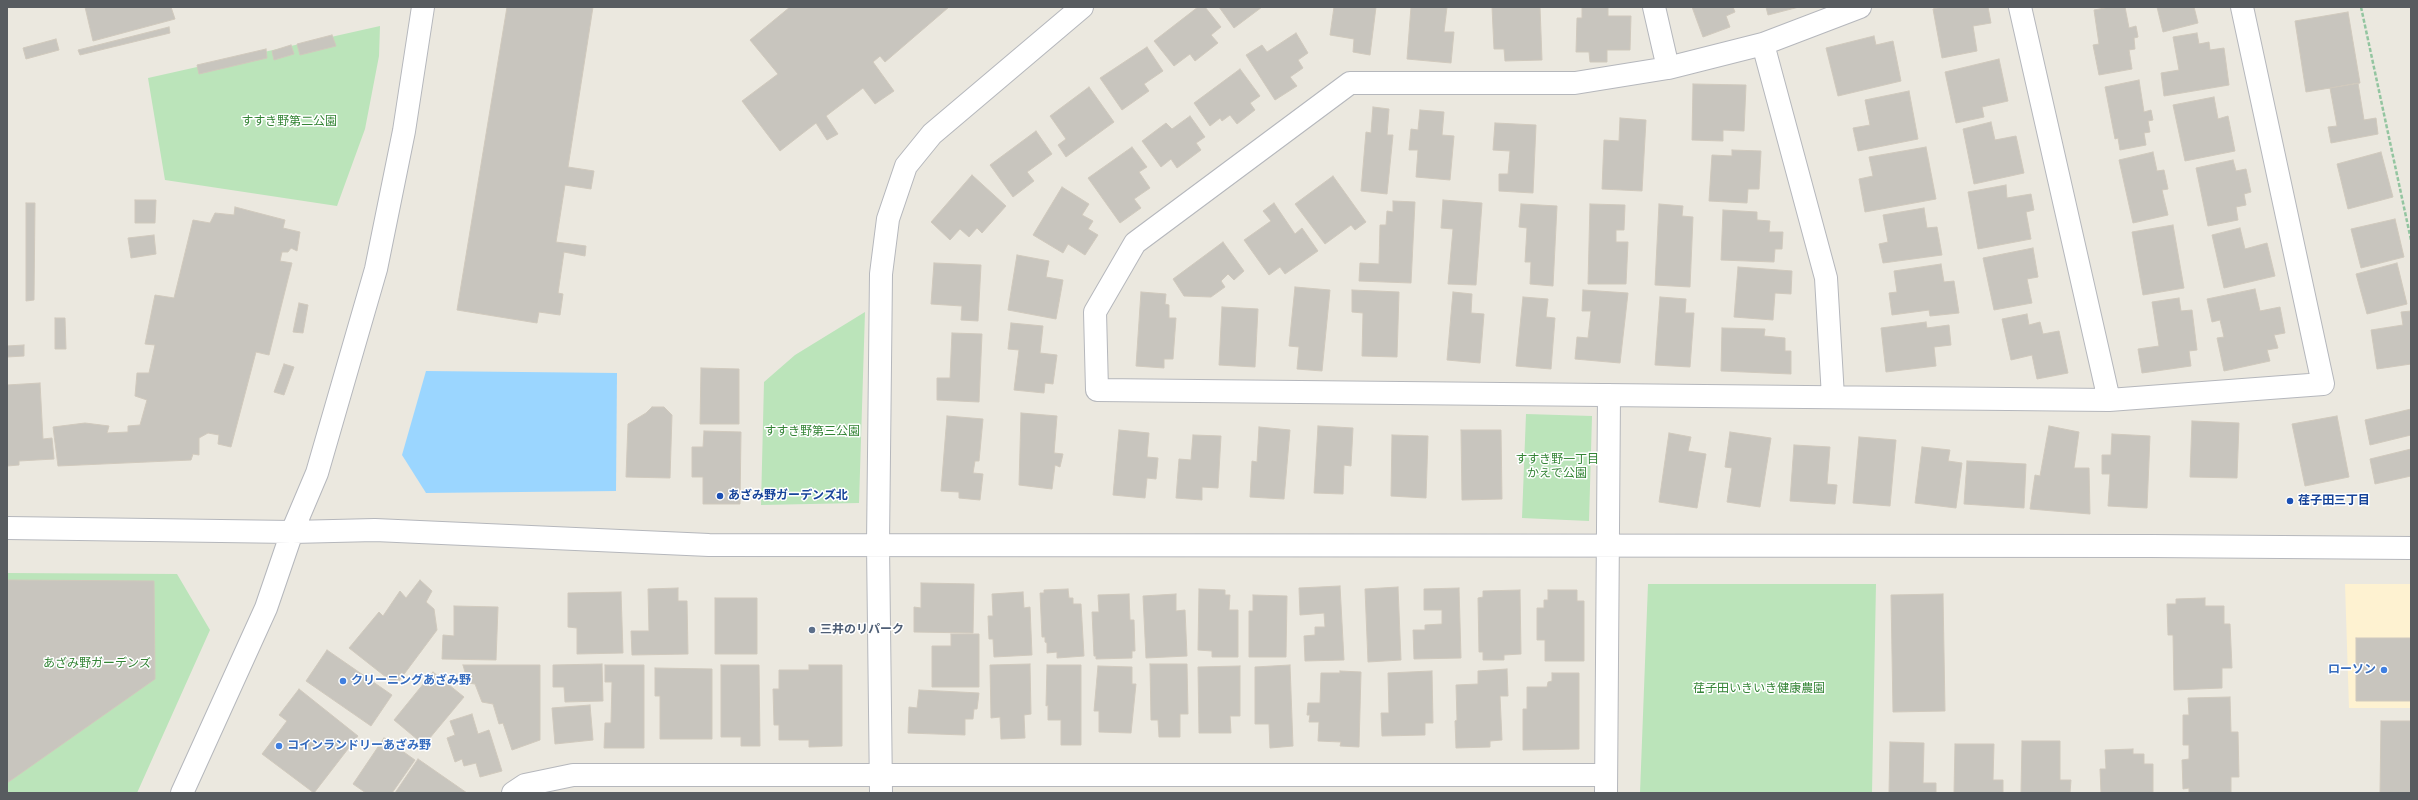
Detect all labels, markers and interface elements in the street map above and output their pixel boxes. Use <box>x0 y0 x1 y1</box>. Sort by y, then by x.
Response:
park label: すすき野第二公園 <box>241 115 337 129</box>
park label: すすき野第三公園 <box>764 425 860 439</box>
park label: すすき野一丁目 かえで公園 <box>1515 453 1599 481</box>
place label: あざみ野ガーデンズ北 <box>728 489 848 503</box>
marker: あざみ野ガーデンズ北 <box>715 491 725 501</box>
place label: 荏子田三丁目 <box>2298 494 2370 508</box>
marker: 荏子田三丁目 <box>2285 496 2295 506</box>
place label: 三井のリパーク <box>820 623 904 637</box>
marker: 三井のリパーク <box>807 625 817 635</box>
park label: あざみ野ガーデンズ <box>43 657 151 671</box>
place label: ローソン <box>2328 663 2376 677</box>
marker: ローソン <box>2379 665 2389 675</box>
place label: クリーニングあざみ野 <box>351 674 471 688</box>
marker: クリーニングあざみ野 <box>338 676 348 686</box>
park label: 荏子田いきいき健康農園 <box>1693 682 1825 696</box>
place label: コインランドリーあざみ野 <box>287 739 431 753</box>
marker: コインランドリーあざみ野 <box>274 741 284 751</box>

